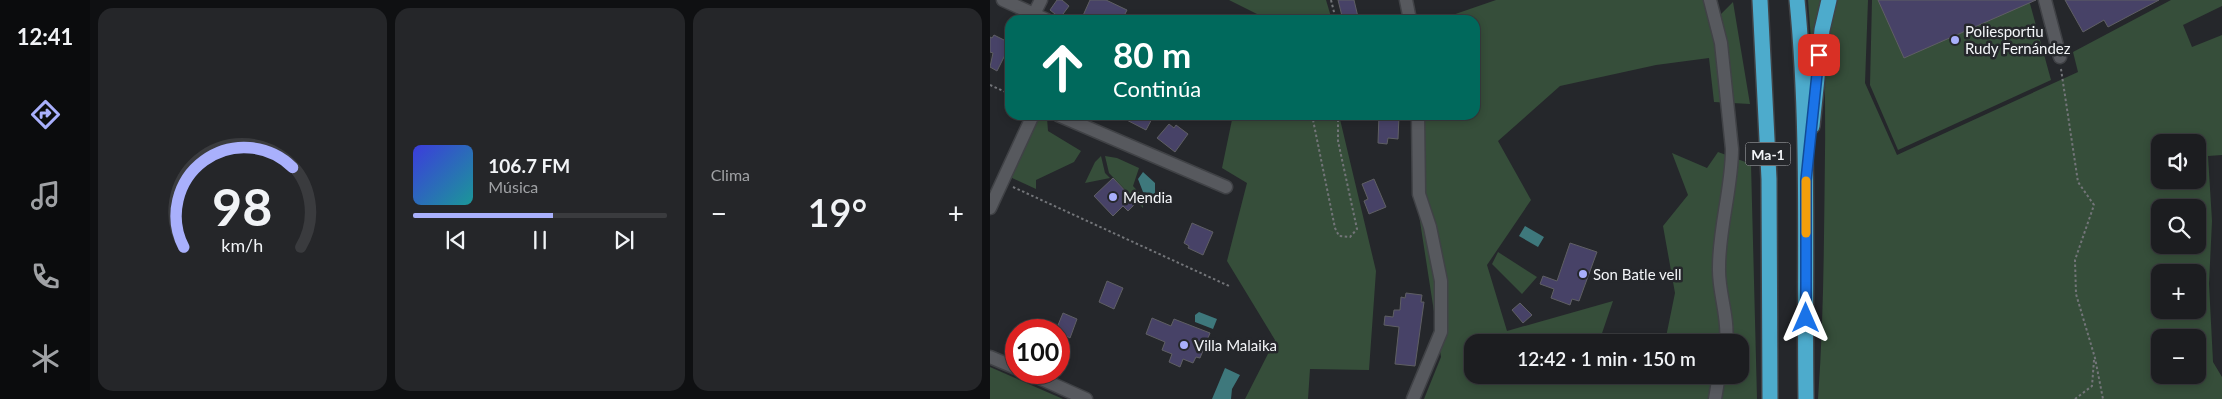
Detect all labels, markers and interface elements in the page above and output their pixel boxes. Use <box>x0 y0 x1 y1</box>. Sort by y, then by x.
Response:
place label: Poliesportiu Rudy Fernández <box>1965 22 2071 57</box>
text: 12:41 <box>17 23 73 50</box>
text: 80 m <box>1113 33 1191 75</box>
pin <box>1798 34 1840 76</box>
marker: Poliesportiu Rudy Fernández <box>1949 34 1961 46</box>
icon: ahead <box>1030 35 1095 100</box>
icon: arrive <box>1805 41 1833 69</box>
text: Continúa <box>1113 75 1201 102</box>
icon: directions <box>28 97 63 132</box>
map controls <box>2151 134 2206 384</box>
button: sound <box>2151 134 2206 189</box>
road number: Ma-1 <box>1746 142 1790 166</box>
text: 106.7 FM <box>488 154 570 177</box>
text: Clima <box>711 165 750 184</box>
text: 98 <box>212 175 273 237</box>
text: Música <box>488 177 538 196</box>
icon: music <box>28 178 63 213</box>
place label: Mendia <box>1123 188 1172 206</box>
text: 19° <box>807 189 867 235</box>
marker: Mendia <box>1107 191 1119 203</box>
text: − <box>711 196 727 230</box>
text: + <box>948 196 964 230</box>
button: search <box>2151 199 2206 254</box>
icon: previous <box>442 226 470 254</box>
icon: pause <box>526 226 554 254</box>
icon: next <box>610 226 638 254</box>
text: km/h <box>222 234 264 256</box>
icon: phone <box>28 259 63 294</box>
button: + <box>2151 264 2206 319</box>
place label: Son Batle vell <box>1593 265 1682 283</box>
marker: Son Batle vell <box>1577 268 1589 280</box>
position arrow <box>1779 291 1831 343</box>
speed limit sign: 100 <box>1005 319 1070 384</box>
button: − <box>2151 329 2206 384</box>
place label: Villa Malaika <box>1194 336 1277 354</box>
marker: Villa Malaika <box>1178 339 1190 351</box>
icon: climate <box>28 341 63 376</box>
text: 12:42 · 1 min · 150 m <box>1517 347 1696 370</box>

